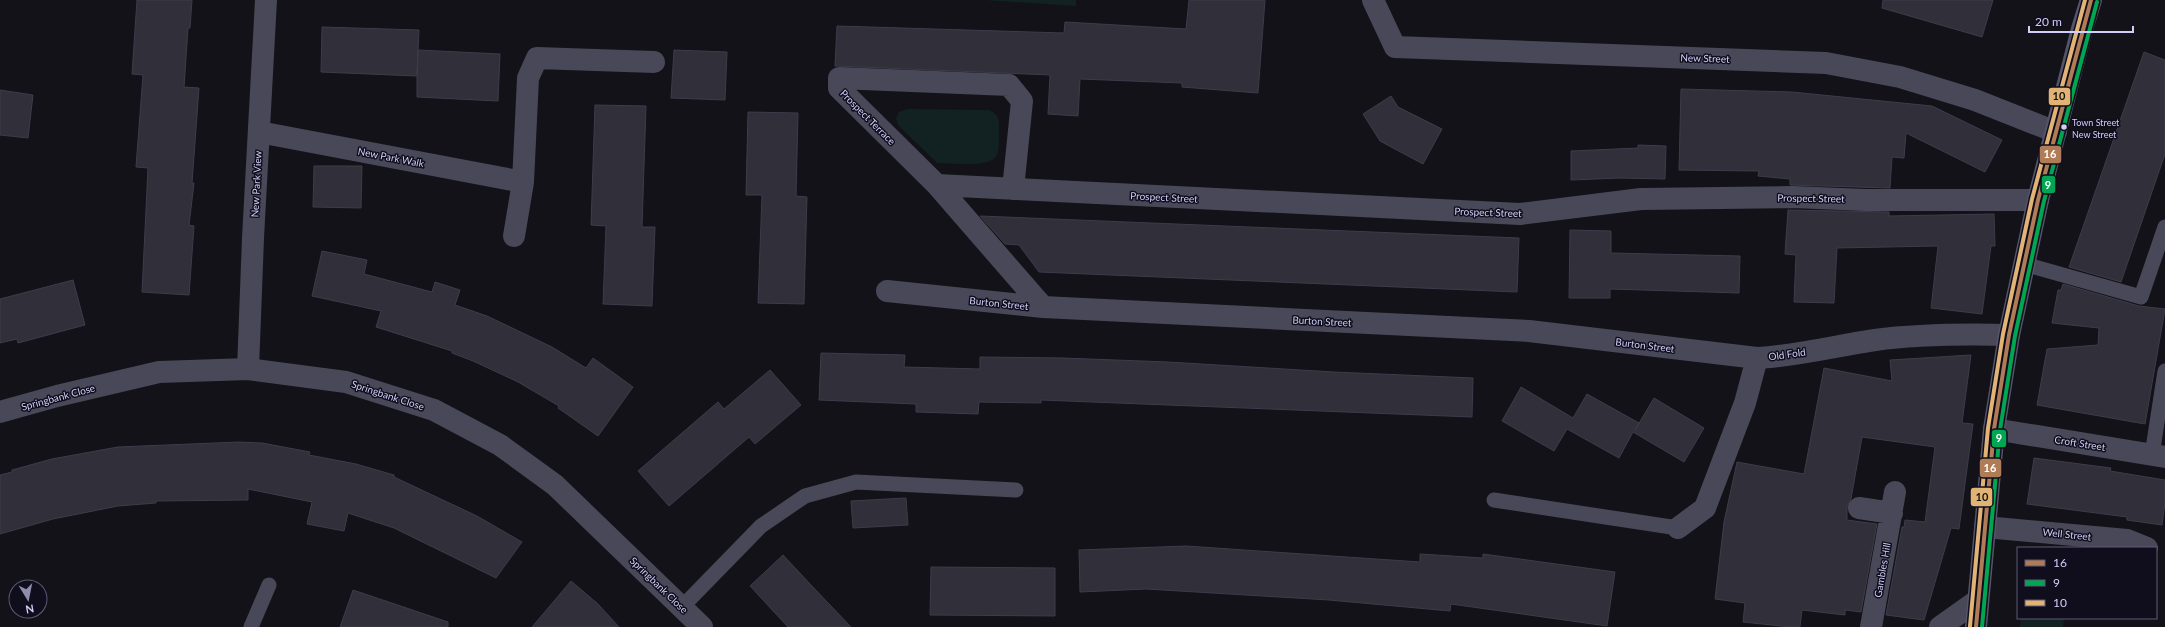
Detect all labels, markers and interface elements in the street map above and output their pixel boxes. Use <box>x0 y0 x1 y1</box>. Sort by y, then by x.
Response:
scale bar <box>2029 8 2133 34</box>
text: 20 m <box>2035 14 2062 29</box>
street label: New Street <box>1680 51 1730 65</box>
street label: Prospect Terrace <box>838 87 898 147</box>
line badge: 10 <box>2048 87 2071 106</box>
text: 10 <box>2053 89 2066 102</box>
place label: Town Street New Street <box>2072 117 2120 140</box>
marker: Town Street New Street <box>2059 122 2069 132</box>
street label: New Park Walk <box>357 145 426 169</box>
line badge: 16 <box>2039 145 2062 164</box>
text: 16 <box>2044 147 2057 160</box>
street label: New Park View <box>248 150 264 218</box>
line badge: 9 <box>2041 175 2056 194</box>
text: 9 <box>2045 178 2051 191</box>
street label: Prospect Street <box>1130 189 1198 205</box>
street label: Prospect Street <box>1777 191 1845 205</box>
street label: Prospect Street <box>1454 205 1522 219</box>
street label: Burton Street <box>969 294 1030 312</box>
street label: Burton Street <box>1292 313 1352 329</box>
street label: Burton Street <box>1615 335 1676 355</box>
street label: Old Fold <box>1768 345 1806 363</box>
street label: Springbank Close <box>350 378 426 412</box>
street label: Springbank Close <box>20 381 96 413</box>
line badge: 9 <box>1991 429 2007 448</box>
text: 9 <box>1996 431 2002 444</box>
street label: Croft Street <box>2054 433 2107 453</box>
line badge: 16 <box>1979 458 2002 478</box>
text: 16 <box>1984 461 1997 474</box>
line badge: 10 <box>1970 487 1993 507</box>
text: 10 <box>1976 490 1989 503</box>
street label: Well Street <box>2042 525 2092 543</box>
street label: Gambles Hill <box>1871 542 1893 598</box>
legend <box>2017 547 2157 619</box>
street label: Springbank Close <box>628 554 690 616</box>
text: 16 <box>2053 555 2067 570</box>
text: 9 <box>2053 575 2060 590</box>
north arrow <box>8 579 48 619</box>
text: 10 <box>2053 595 2067 610</box>
text: N <box>25 602 35 616</box>

